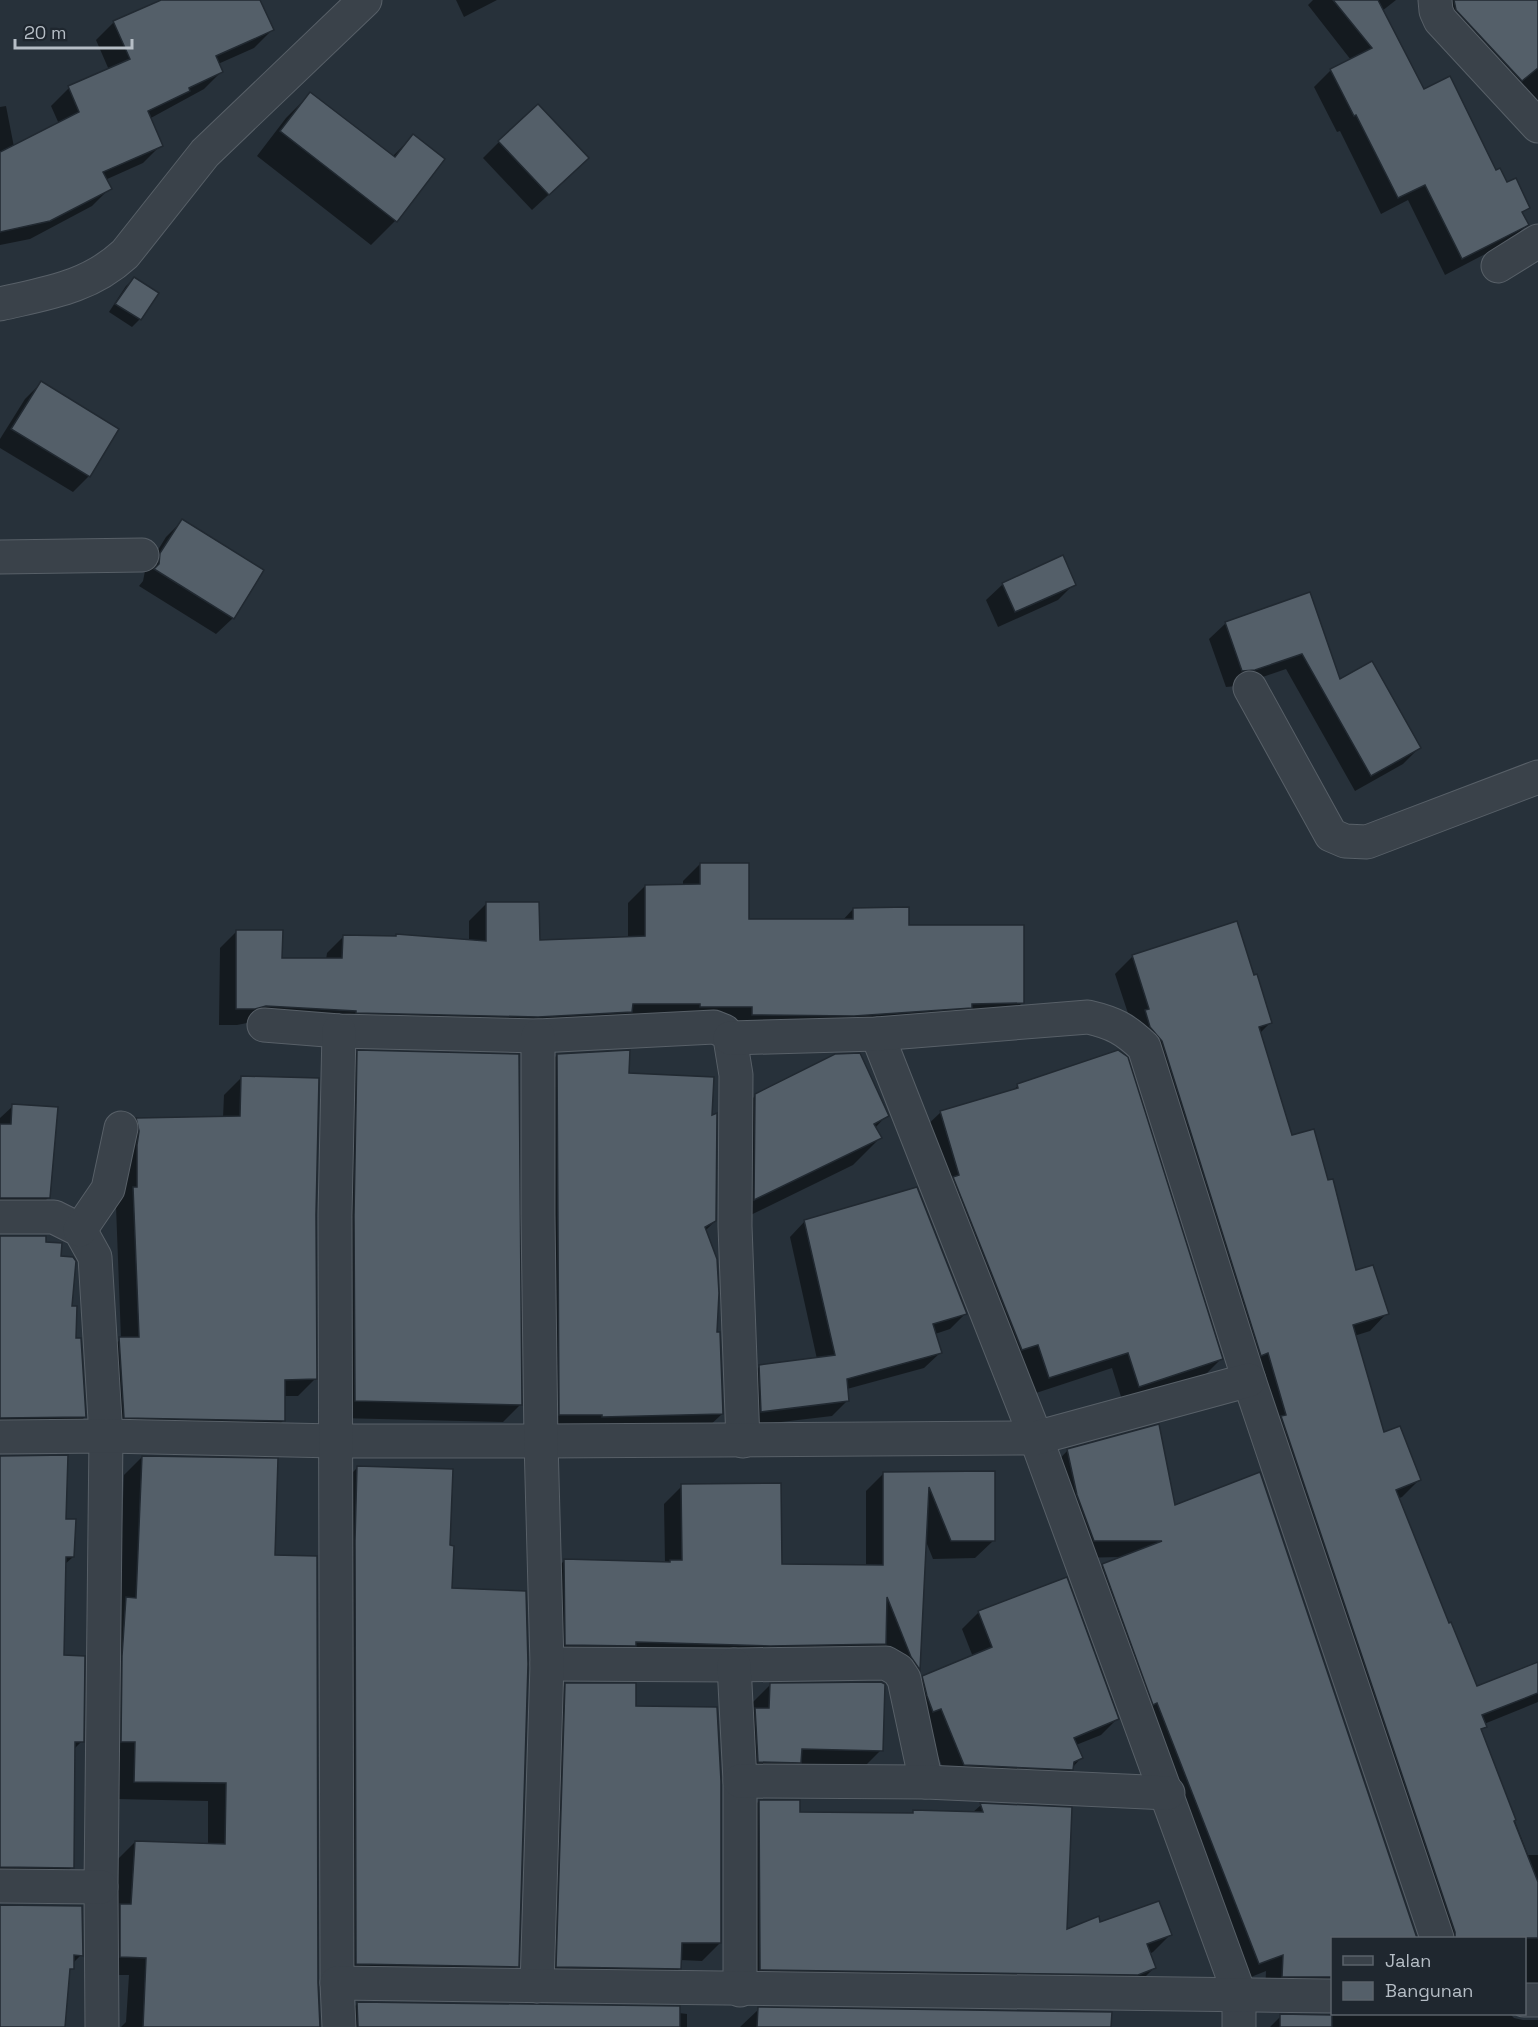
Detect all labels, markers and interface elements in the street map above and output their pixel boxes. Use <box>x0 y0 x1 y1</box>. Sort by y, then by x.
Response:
scale bar <box>15 12 132 50</box>
text: 20 m <box>24 21 67 44</box>
legend <box>1331 1937 1526 2015</box>
text: Jalan <box>1385 1949 1431 1972</box>
text: Bangunan <box>1385 1979 1473 2002</box>

